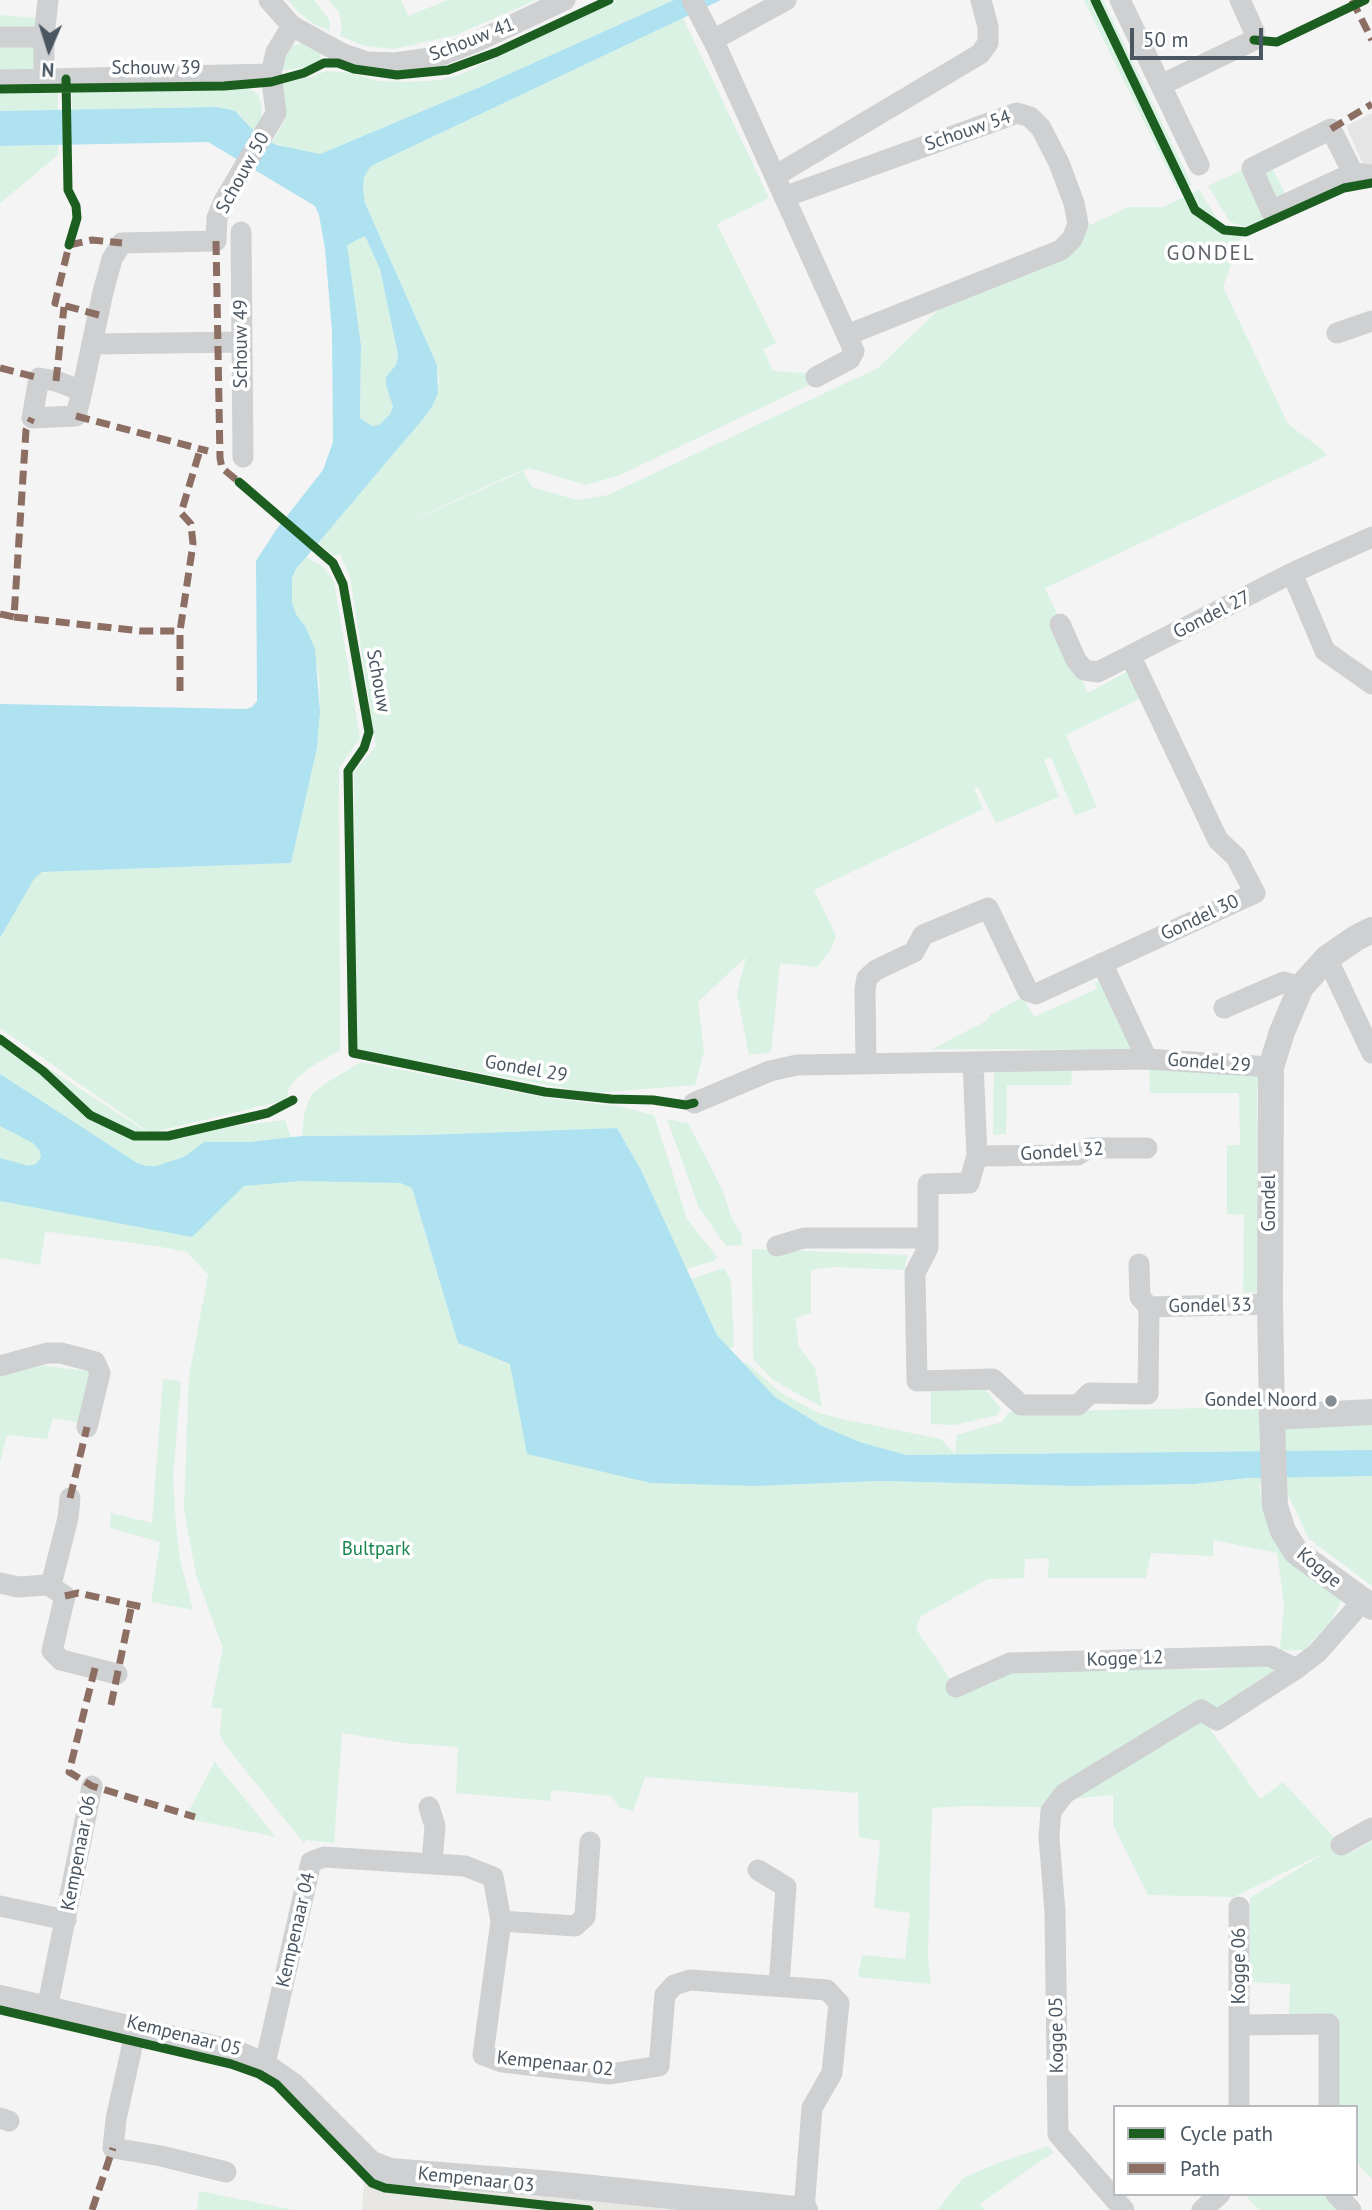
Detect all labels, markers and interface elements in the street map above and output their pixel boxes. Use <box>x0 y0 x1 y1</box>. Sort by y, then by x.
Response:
street label: Schouw 41 <box>426 13 518 67</box>
north arrow <box>14 14 84 84</box>
scale bar <box>1134 14 1267 58</box>
text: 50 m <box>1143 26 1189 53</box>
text: N <box>41 58 55 82</box>
street label: Schouw 39 <box>111 58 201 80</box>
street label: Schouw 54 <box>922 106 1014 156</box>
street label: Schouw 50 <box>211 128 275 218</box>
district label: GONDEL <box>1167 241 1255 267</box>
street label: Schouw 49 <box>231 299 253 389</box>
street label: Gondel 27 <box>1170 586 1254 644</box>
street label: Schouw <box>361 648 395 714</box>
street label: Gondel 30 <box>1157 890 1243 946</box>
street label: Gondel 29 <box>1167 1049 1251 1077</box>
street label: Gondel 29 <box>483 1051 569 1087</box>
street label: Gondel 32 <box>1020 1138 1104 1166</box>
street label: Gondel <box>1259 1174 1281 1232</box>
street label: Gondel 33 <box>1168 1294 1252 1318</box>
place label: Gondel Noord <box>1204 1390 1317 1412</box>
marker: Gondel Noord <box>1323 1393 1339 1409</box>
park label: Bultpark <box>342 1539 410 1561</box>
street label: Kogge <box>1292 1543 1346 1593</box>
street label: Kogge 12 <box>1086 1646 1164 1672</box>
street label: Kempenaar 06 <box>57 1793 101 1913</box>
street label: Kempenaar 04 <box>272 1870 320 1990</box>
street label: Kogge 06 <box>1229 1928 1251 2004</box>
street label: Kogge 05 <box>1045 1996 1069 2074</box>
street label: Kempenaar 05 <box>124 2011 244 2061</box>
street label: Kempenaar 02 <box>496 2047 614 2081</box>
legend <box>1113 2105 1358 2196</box>
text: Cycle path <box>1180 2120 1273 2147</box>
text: Path <box>1180 2155 1220 2182</box>
street label: Kempenaar 03 <box>417 2163 535 2197</box>

